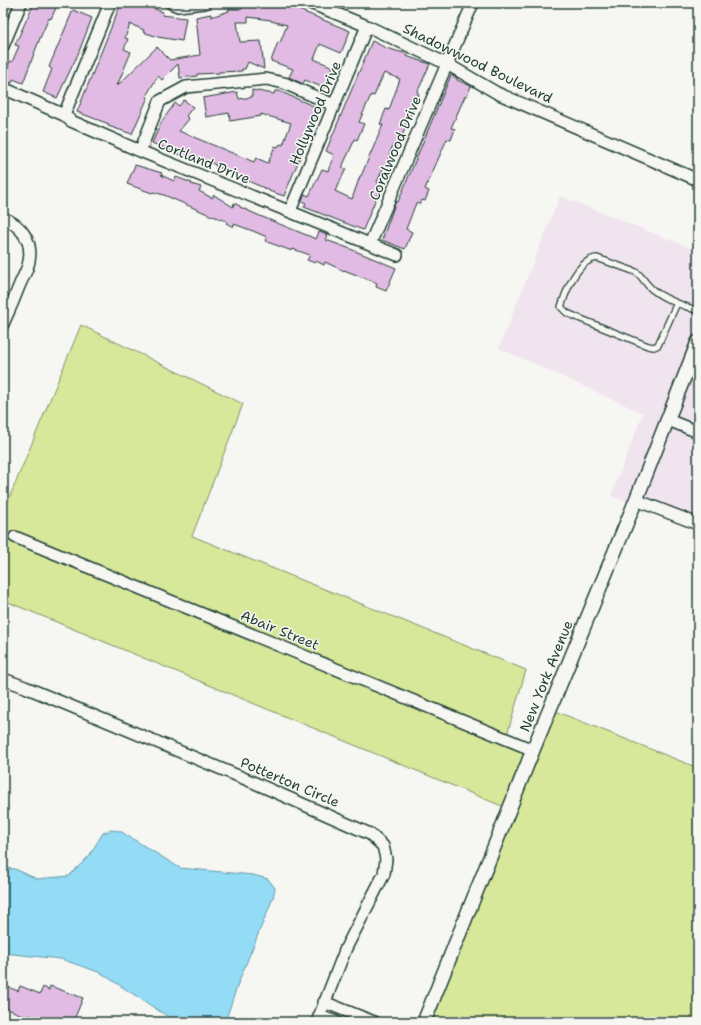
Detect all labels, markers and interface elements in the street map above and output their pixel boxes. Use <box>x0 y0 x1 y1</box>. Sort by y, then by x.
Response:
street label: Shadowwood Boulevard <box>400 19 556 107</box>
street label: Hollywood Drive <box>285 58 345 168</box>
street label: Coralwood Drive <box>365 93 425 203</box>
street label: Cortland Drive <box>155 134 253 188</box>
street label: Abair Street <box>238 606 322 654</box>
street label: New York Avenue <box>515 617 577 734</box>
street label: Potterton Circle <box>238 753 342 811</box>

